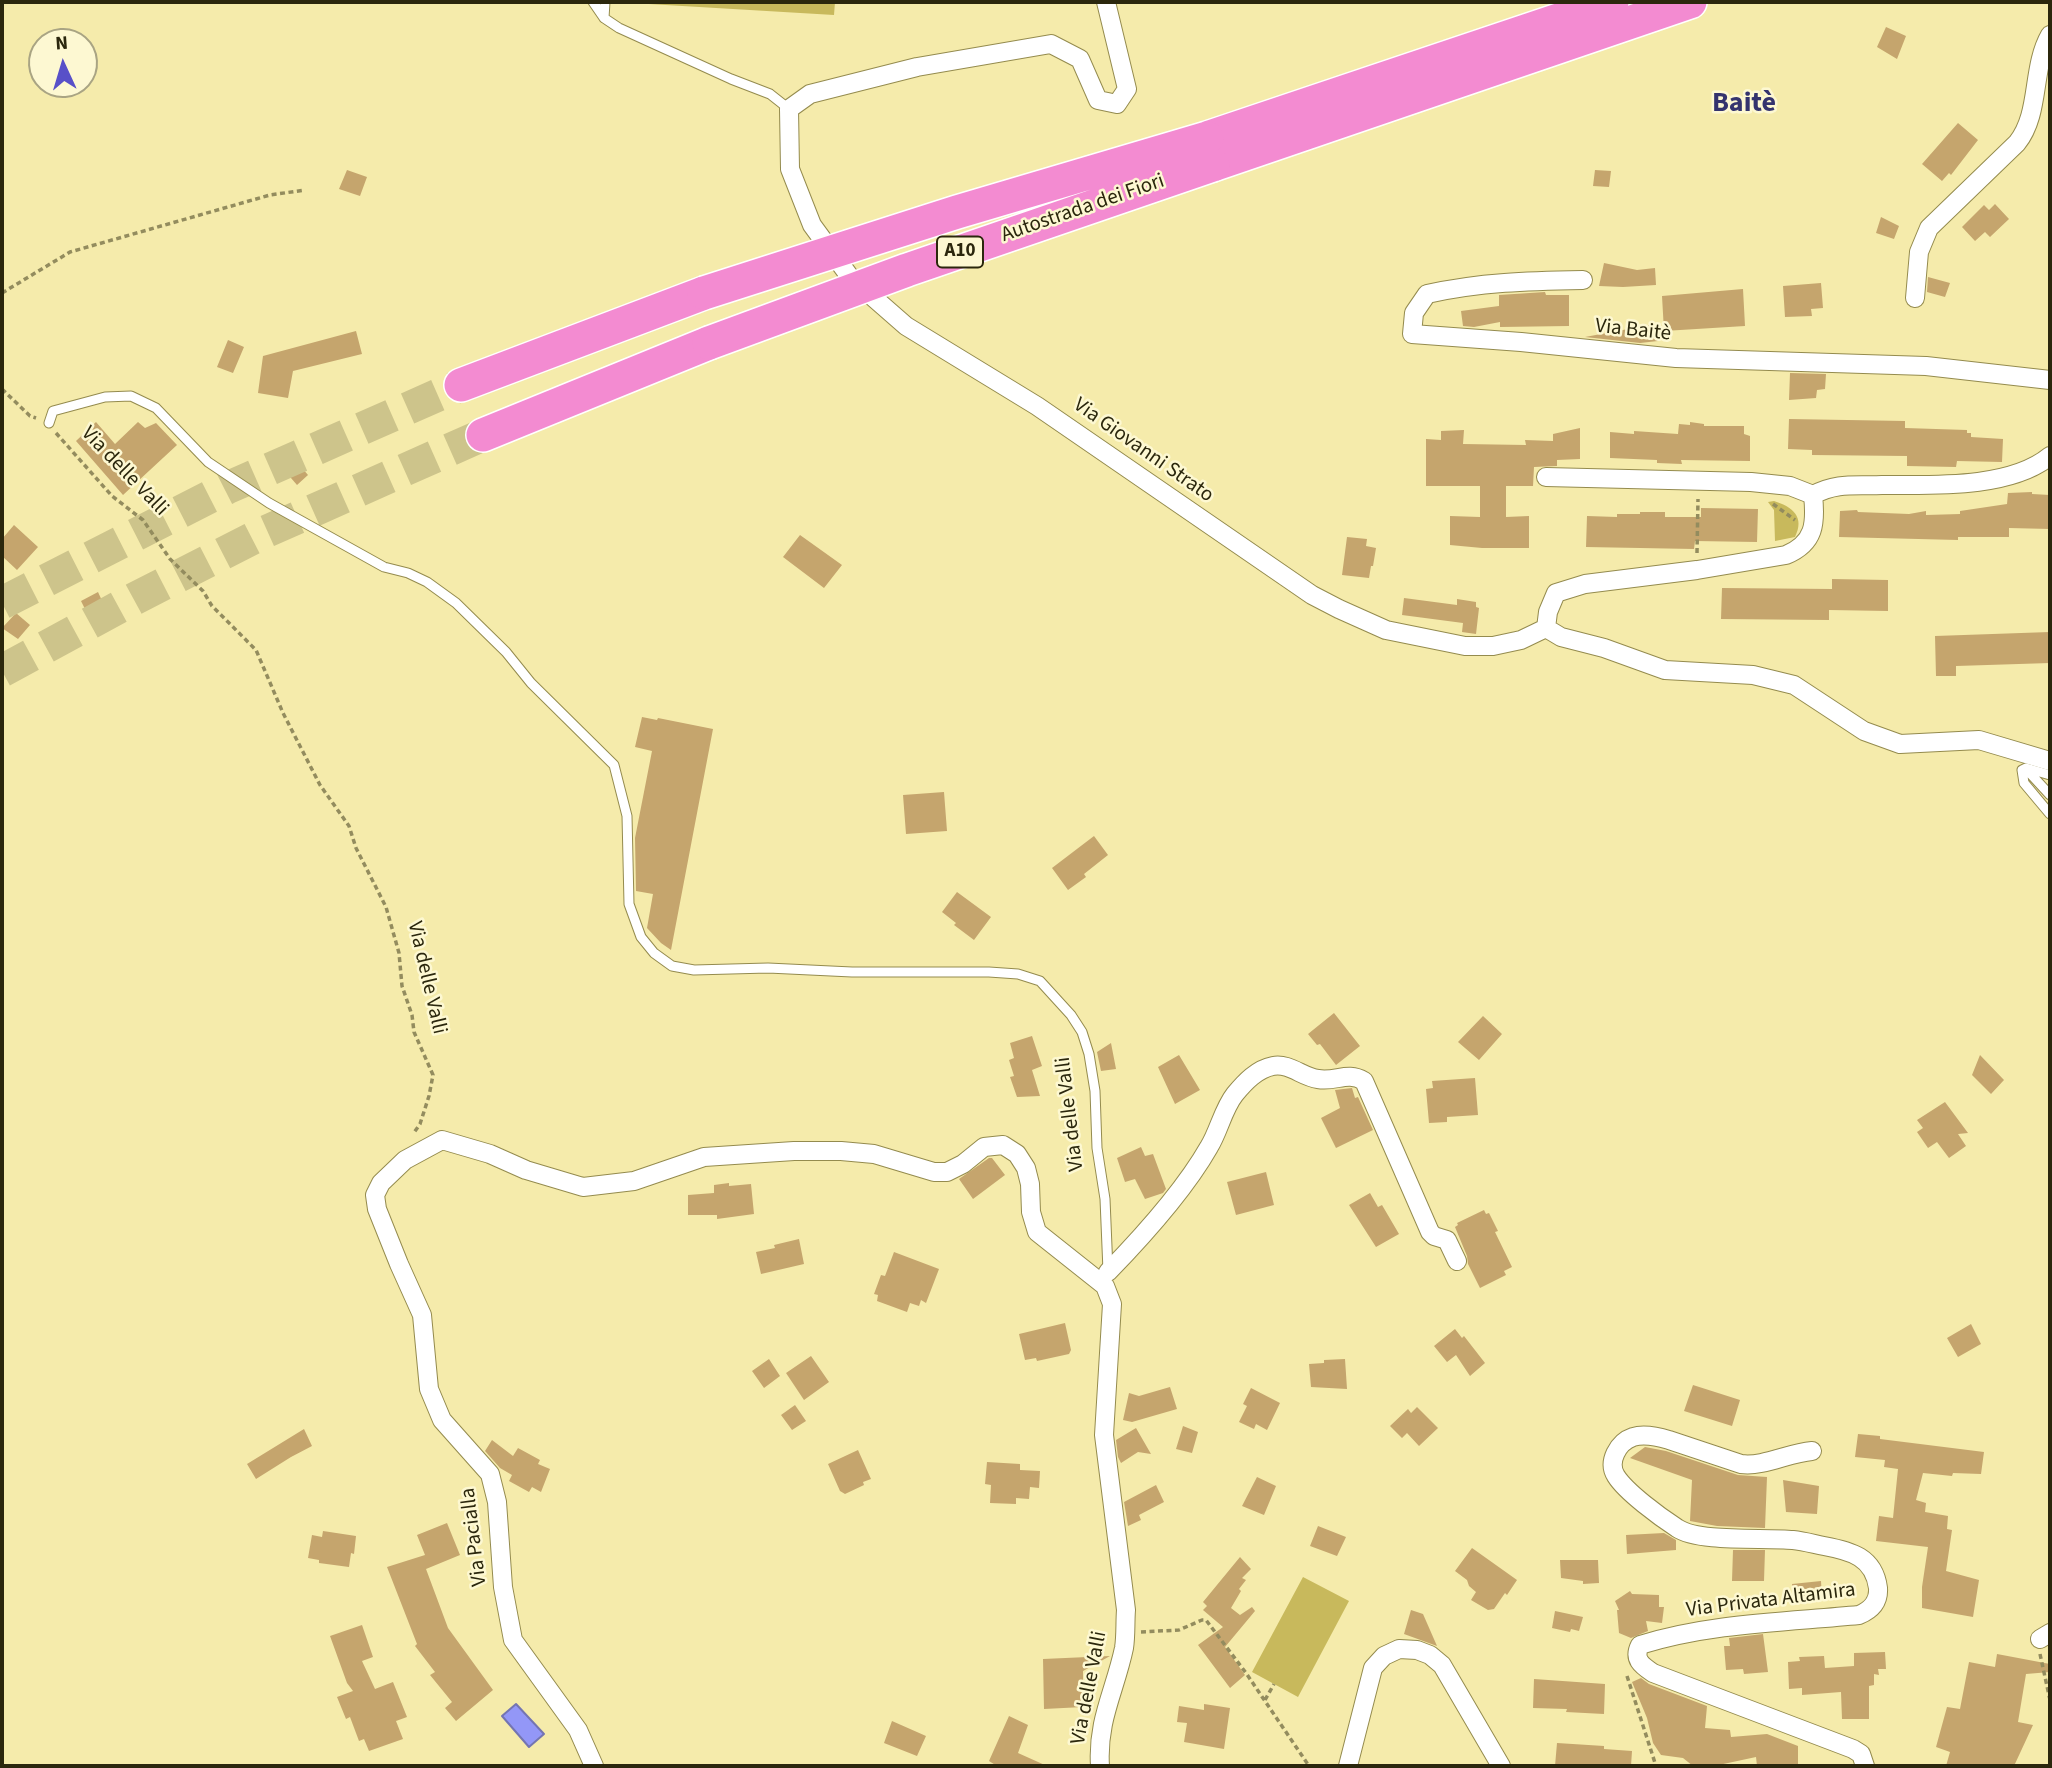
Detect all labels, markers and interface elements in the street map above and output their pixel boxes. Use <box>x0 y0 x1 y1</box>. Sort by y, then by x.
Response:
north arrow <box>28 28 98 98</box>
text: N <box>54 30 69 57</box>
district label: Baitè <box>1712 88 1776 122</box>
street label: Autostrada dei Fiori <box>998 169 1168 249</box>
road number: A10 <box>937 236 983 268</box>
street label: Via Baitè <box>1594 314 1672 348</box>
street label: Via Giovanni Strato <box>1068 393 1218 509</box>
street label: Via delle Valli <box>75 422 173 522</box>
street label: Via delle Valli <box>401 919 451 1037</box>
street label: Via delle Valli <box>1051 1055 1091 1173</box>
street label: Via Pacialla <box>456 1486 494 1588</box>
street label: Via Privata Altamira <box>1685 1578 1857 1624</box>
street label: Via delle Valli <box>1067 1629 1113 1747</box>

